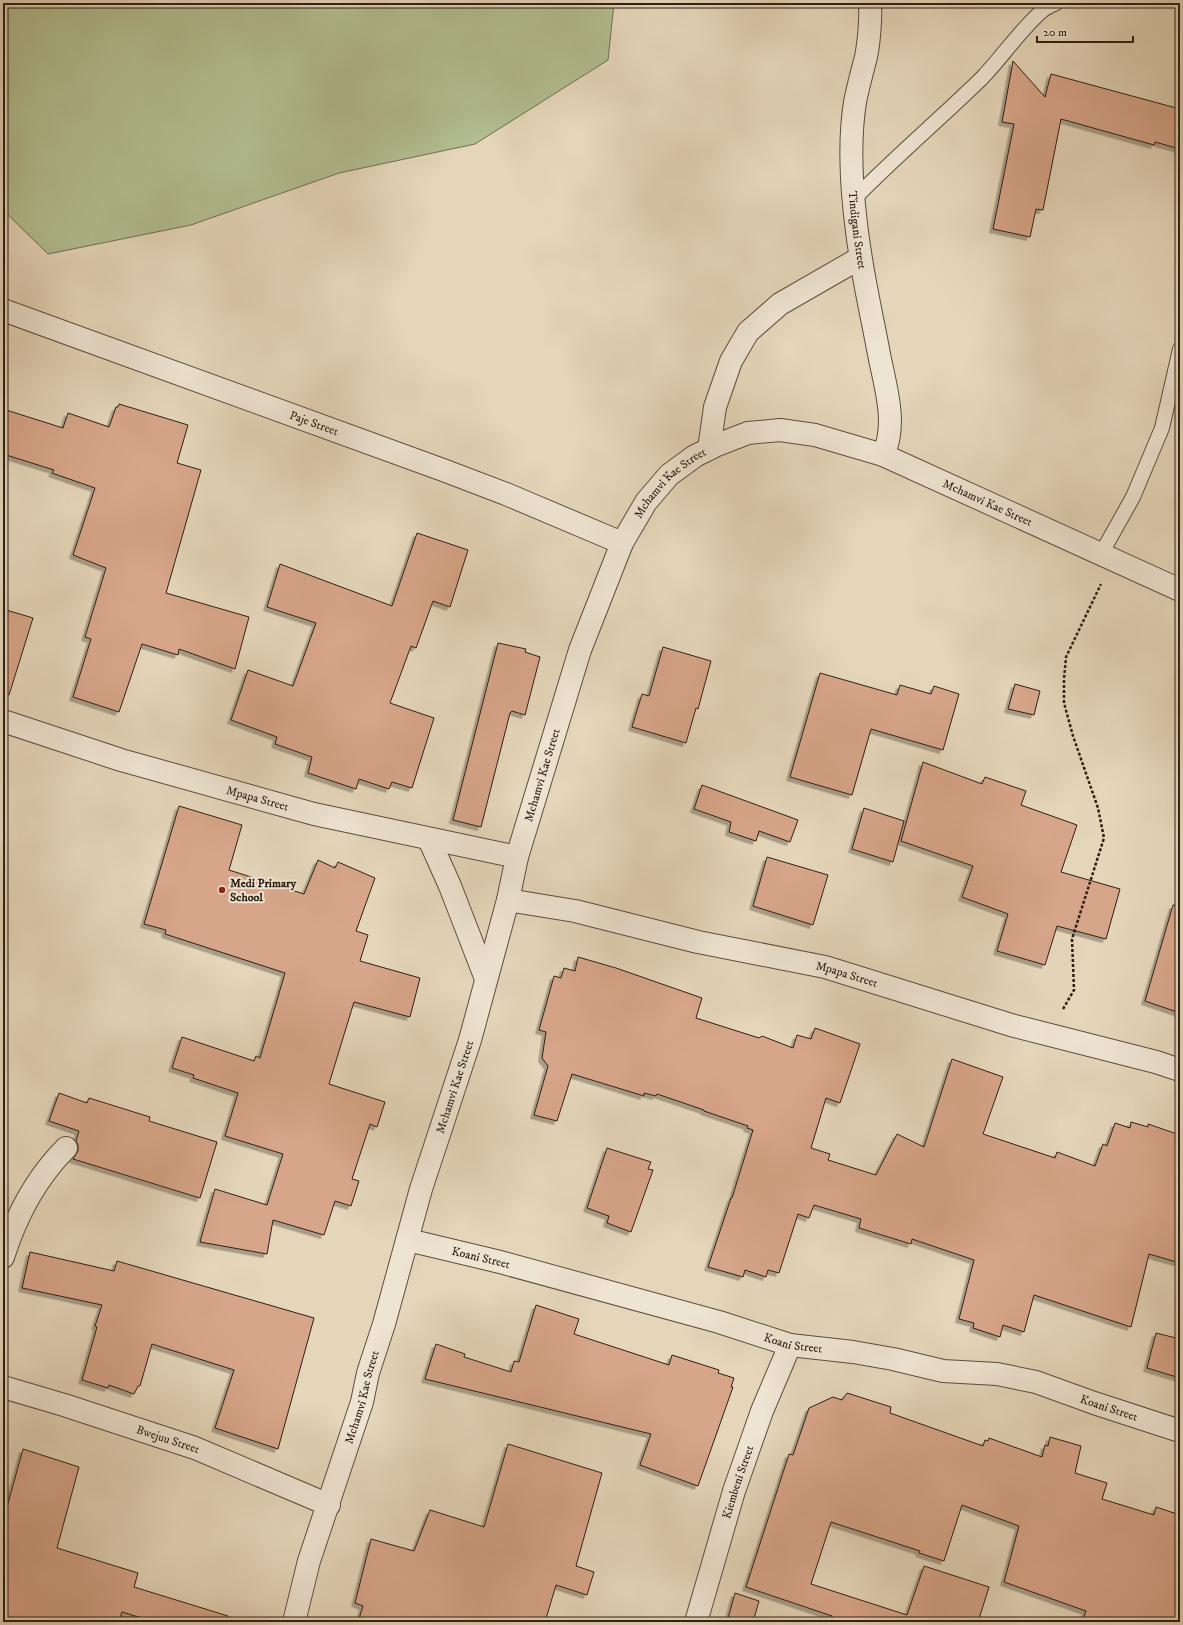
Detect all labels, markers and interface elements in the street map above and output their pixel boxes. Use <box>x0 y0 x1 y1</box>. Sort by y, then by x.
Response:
scale bar <box>1037 18 1133 44</box>
text: 20 m <box>1043 25 1067 40</box>
street label: Tindigani Street <box>845 190 870 270</box>
street label: Paje Street <box>288 407 341 439</box>
street label: Mchamvi Kae Street <box>631 444 709 521</box>
street label: Mchamvi Kae Street <box>940 476 1035 529</box>
street label: Mchamvi Kae Street <box>521 726 563 824</box>
street label: Mpapa Street <box>225 782 291 814</box>
place label: Medi Primary School <box>230 876 297 905</box>
marker: Medi Primary School <box>217 885 227 895</box>
street label: Mpapa Street <box>814 958 880 991</box>
street label: Mchamvi Kae Street <box>432 1038 477 1135</box>
street label: Koani Street <box>450 1243 512 1272</box>
street label: Koani Street <box>762 1330 823 1356</box>
street label: Mchamvi Kae Street <box>341 1348 382 1446</box>
street label: Koani Street <box>1078 1391 1140 1424</box>
street label: Bwejuu Street <box>134 1422 202 1457</box>
street label: Kiembeni Street <box>719 1443 757 1521</box>

